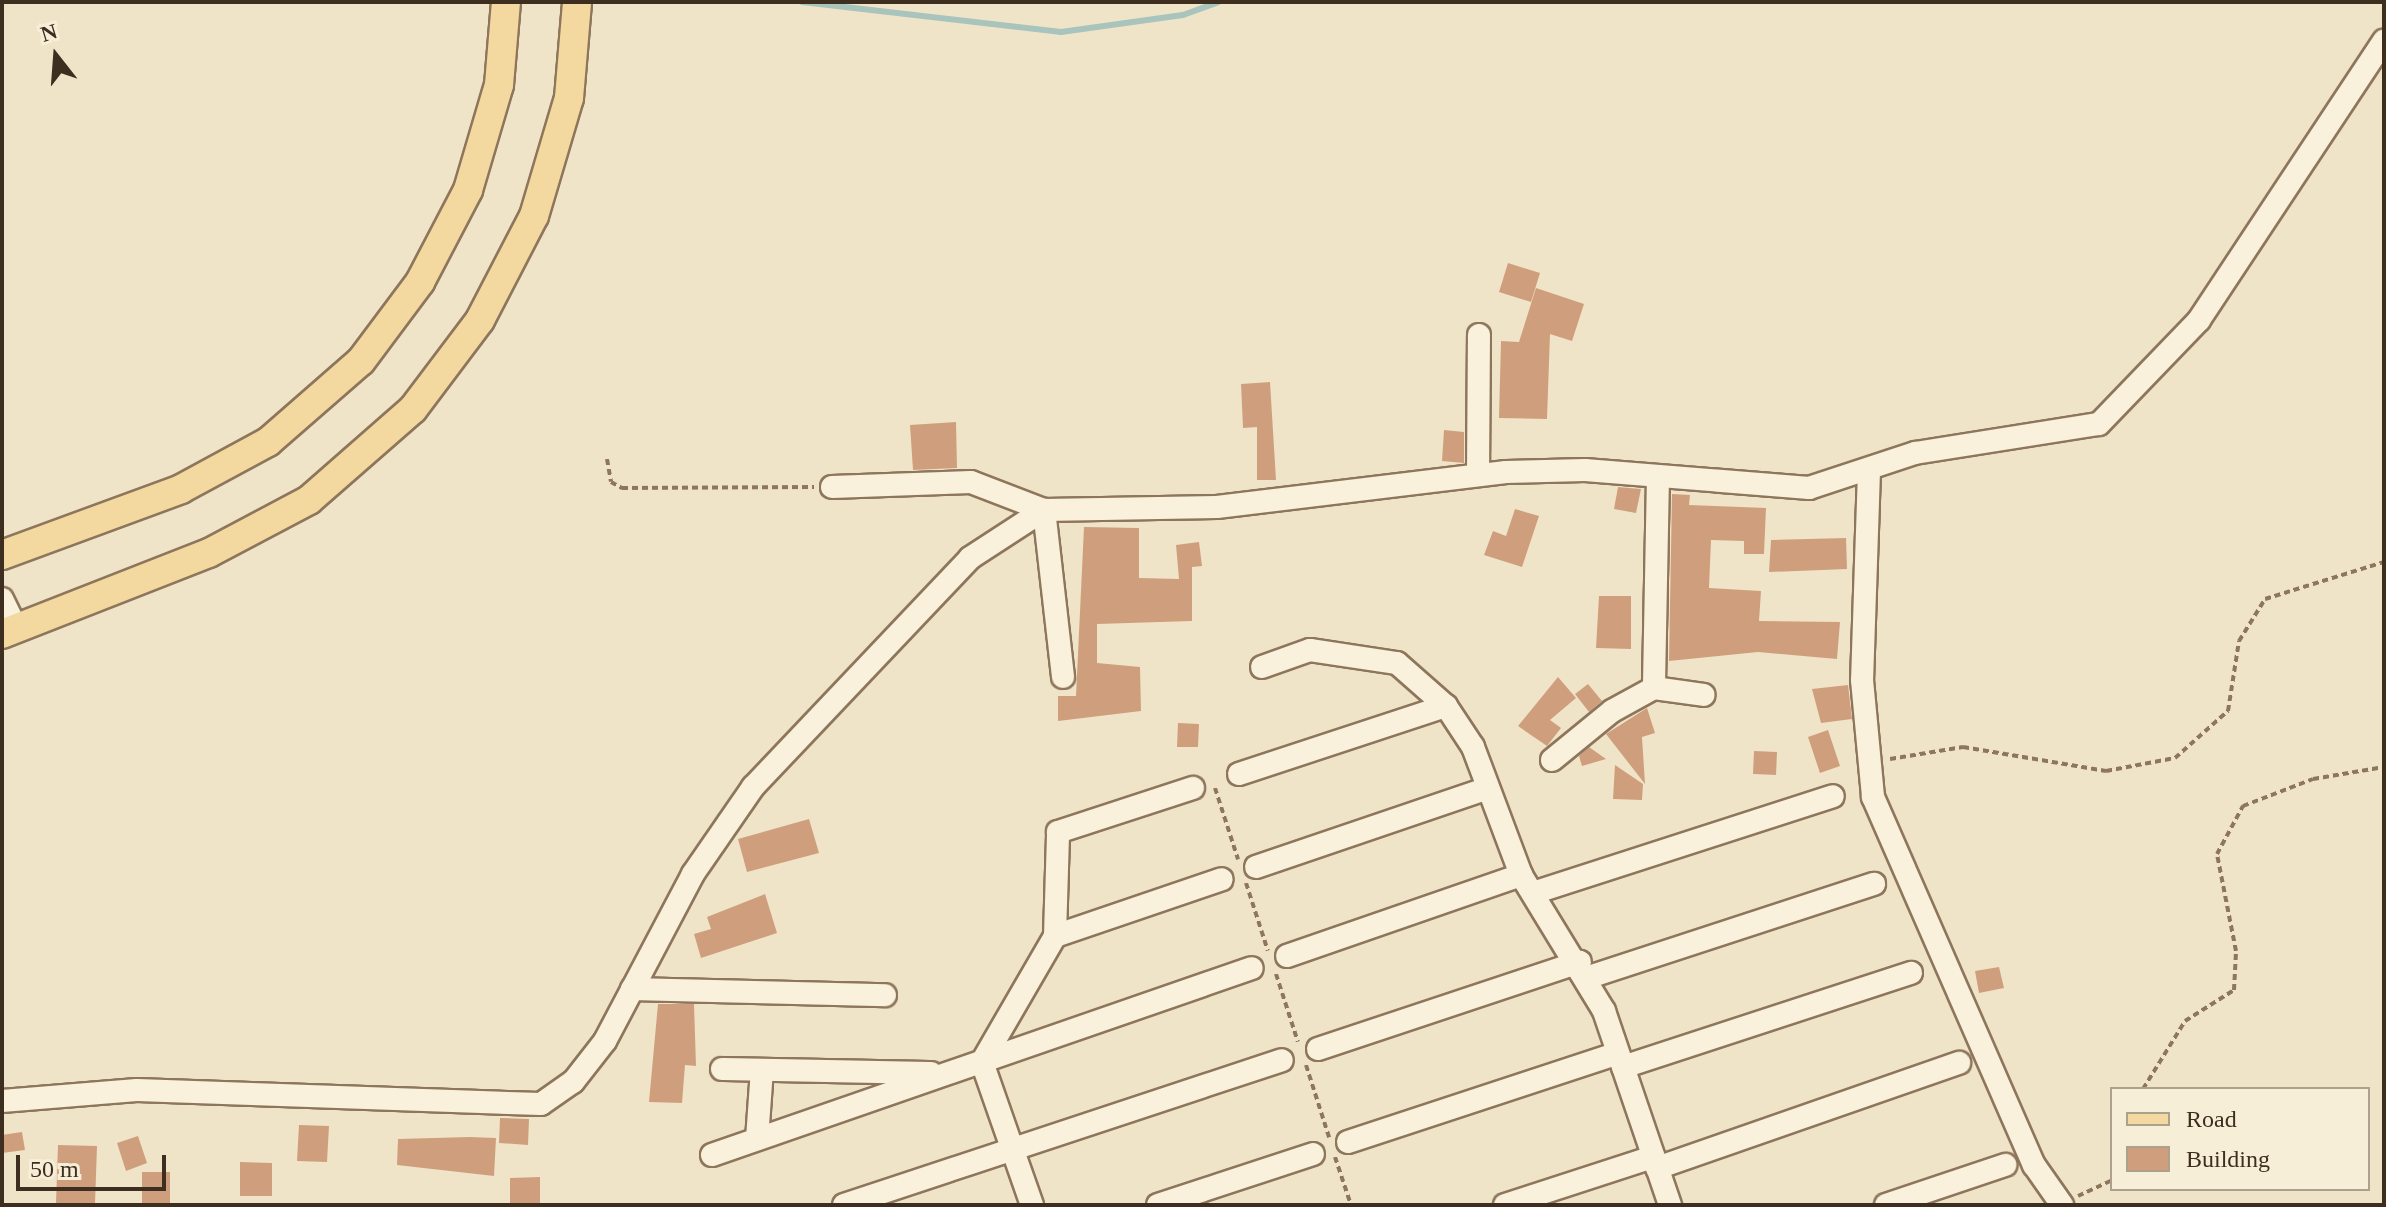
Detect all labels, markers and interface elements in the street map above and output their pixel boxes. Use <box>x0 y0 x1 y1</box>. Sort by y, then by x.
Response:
north arrow <box>16 16 96 96</box>
text: N <box>38 18 60 47</box>
legend <box>2110 1087 2370 1191</box>
text: Road <box>2186 1106 2237 1132</box>
scale bar <box>20 1139 170 1189</box>
text: Building <box>2186 1146 2270 1172</box>
text: 50 m <box>30 1156 79 1182</box>

